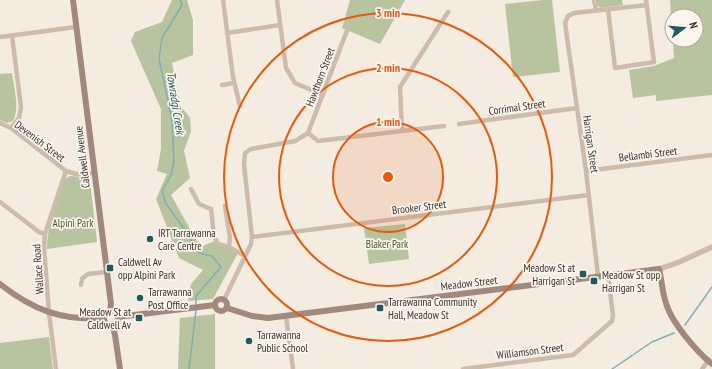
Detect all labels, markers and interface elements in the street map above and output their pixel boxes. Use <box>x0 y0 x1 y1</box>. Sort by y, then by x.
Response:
text: 3 min <box>376 5 400 20</box>
north arrow <box>664 8 704 48</box>
text: N <box>686 20 701 30</box>
street label: Hawthorn Street <box>302 45 338 109</box>
text: 2 min <box>376 60 400 75</box>
water label: Towradgi Creek <box>164 71 189 137</box>
street label: Corrimal Street <box>488 96 546 118</box>
text: 1 min <box>376 114 400 129</box>
street label: Harrigan Street <box>580 114 602 174</box>
street label: Devenish Street <box>12 117 68 165</box>
street label: Caldwell Avenue <box>71 125 93 189</box>
street label: Bellambi Street <box>618 143 678 165</box>
centre of rings <box>381 170 395 184</box>
street label: Brooker Street <box>391 197 447 217</box>
park label: Alpini Park <box>53 216 94 230</box>
place label: IRT Tarrawanna Care Centre <box>158 226 216 253</box>
marker: IRT Tarrawanna Care Centre <box>145 234 155 244</box>
park label: Blaker Park <box>366 237 409 251</box>
street label: Wallace Road <box>29 243 47 295</box>
place label: Caldwell Av opp Alpini Park <box>118 255 176 282</box>
place label: Meadow St at Harrigan St <box>524 261 575 288</box>
marker: Caldwell Av opp Alpini Park <box>105 263 115 273</box>
place label: Meadow St opp Harrigan St <box>602 268 661 295</box>
marker: Meadow St at Harrigan St <box>578 269 588 279</box>
street label: Meadow Street <box>440 273 498 293</box>
marker: Meadow St opp Harrigan St <box>589 276 599 286</box>
place label: Tarrawanna Post Office <box>148 285 192 312</box>
marker: Tarrawanna Post Office <box>135 293 145 303</box>
place label: Tarrawanna Community Hall, Meadow St <box>388 295 478 322</box>
marker: Tarrawanna Community Hall, Meadow St <box>375 303 385 313</box>
place label: Meadow St at Caldwell Av <box>80 305 132 332</box>
marker: Meadow St at Caldwell Av <box>134 313 144 323</box>
place label: Tarrawanna Public School <box>257 328 308 355</box>
marker: Tarrawanna Public School <box>244 336 254 346</box>
street label: Williamson Street <box>496 340 564 362</box>

